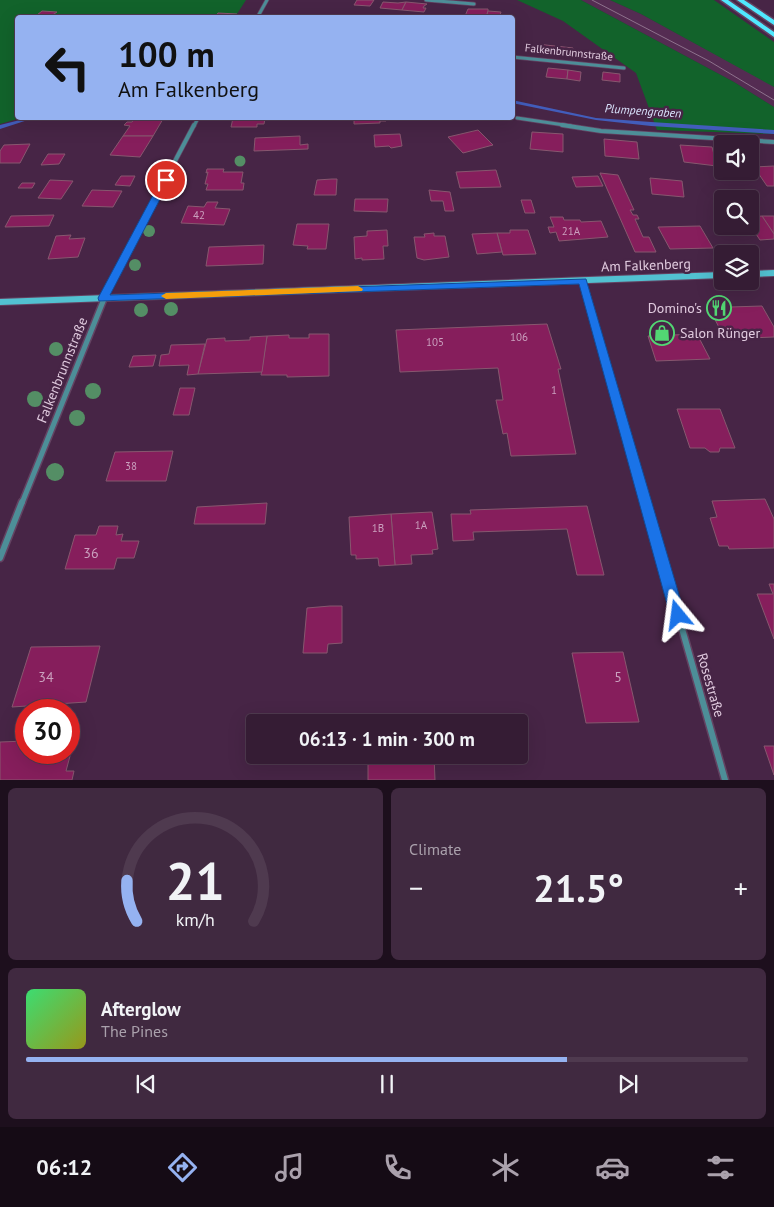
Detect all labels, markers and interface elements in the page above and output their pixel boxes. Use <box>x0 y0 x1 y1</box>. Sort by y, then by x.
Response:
text: 100 m <box>118 31 215 77</box>
icon: left <box>35 35 100 100</box>
street label: Falkenbrunnstraße <box>524 40 614 64</box>
text: Am Falkenberg <box>118 75 259 103</box>
water label: Plumpengraben <box>604 100 682 121</box>
map controls <box>714 135 759 290</box>
button: sound <box>714 135 759 180</box>
pin <box>145 159 187 201</box>
icon: arrive <box>152 166 180 194</box>
button: search <box>714 190 759 235</box>
house number: 42 <box>193 208 205 222</box>
house number: 21A <box>562 224 581 238</box>
button: layers <box>714 245 759 290</box>
street label: Am Falkenberg <box>601 254 691 276</box>
restaurant icon: Domino's <box>706 295 732 321</box>
place label: Domino's <box>648 299 702 317</box>
street label: Falkenbrunnstraße <box>33 314 91 426</box>
shop icon: Salon Rünger <box>649 320 675 346</box>
place label: Salon Rünger <box>680 324 760 342</box>
house number: 106 <box>510 330 528 344</box>
house number: 105 <box>426 335 444 349</box>
house number: 1 <box>551 383 557 397</box>
house number: 38 <box>125 459 137 473</box>
house number: 1A <box>415 518 428 532</box>
house number: 1B <box>372 521 384 535</box>
house number: 36 <box>83 544 99 562</box>
position arrow <box>651 588 703 640</box>
street label: Rosestraße <box>693 651 729 719</box>
house number: 34 <box>38 668 54 686</box>
house number: 5 <box>614 668 622 686</box>
speed limit sign: 30 <box>15 699 80 764</box>
text: 06:13 · 1 min · 300 m <box>299 727 475 751</box>
text: Climate <box>409 839 461 859</box>
text: 21 <box>166 847 225 914</box>
text: 21.5° <box>533 863 624 912</box>
text: − <box>409 869 423 906</box>
text: + <box>734 869 748 906</box>
text: km/h <box>176 908 215 931</box>
text: Afterglow <box>101 997 181 1021</box>
text: The Pines <box>101 1021 168 1041</box>
icon: previous <box>132 1070 160 1098</box>
icon: pause <box>373 1070 401 1098</box>
icon: next <box>614 1070 642 1098</box>
icon: directions <box>165 1150 200 1185</box>
icon: music <box>272 1150 307 1185</box>
icon: phone <box>380 1150 415 1185</box>
icon: climate <box>488 1150 523 1185</box>
icon: car <box>595 1150 630 1185</box>
icon: filters <box>703 1150 738 1185</box>
text: 06:12 <box>36 1153 92 1181</box>

